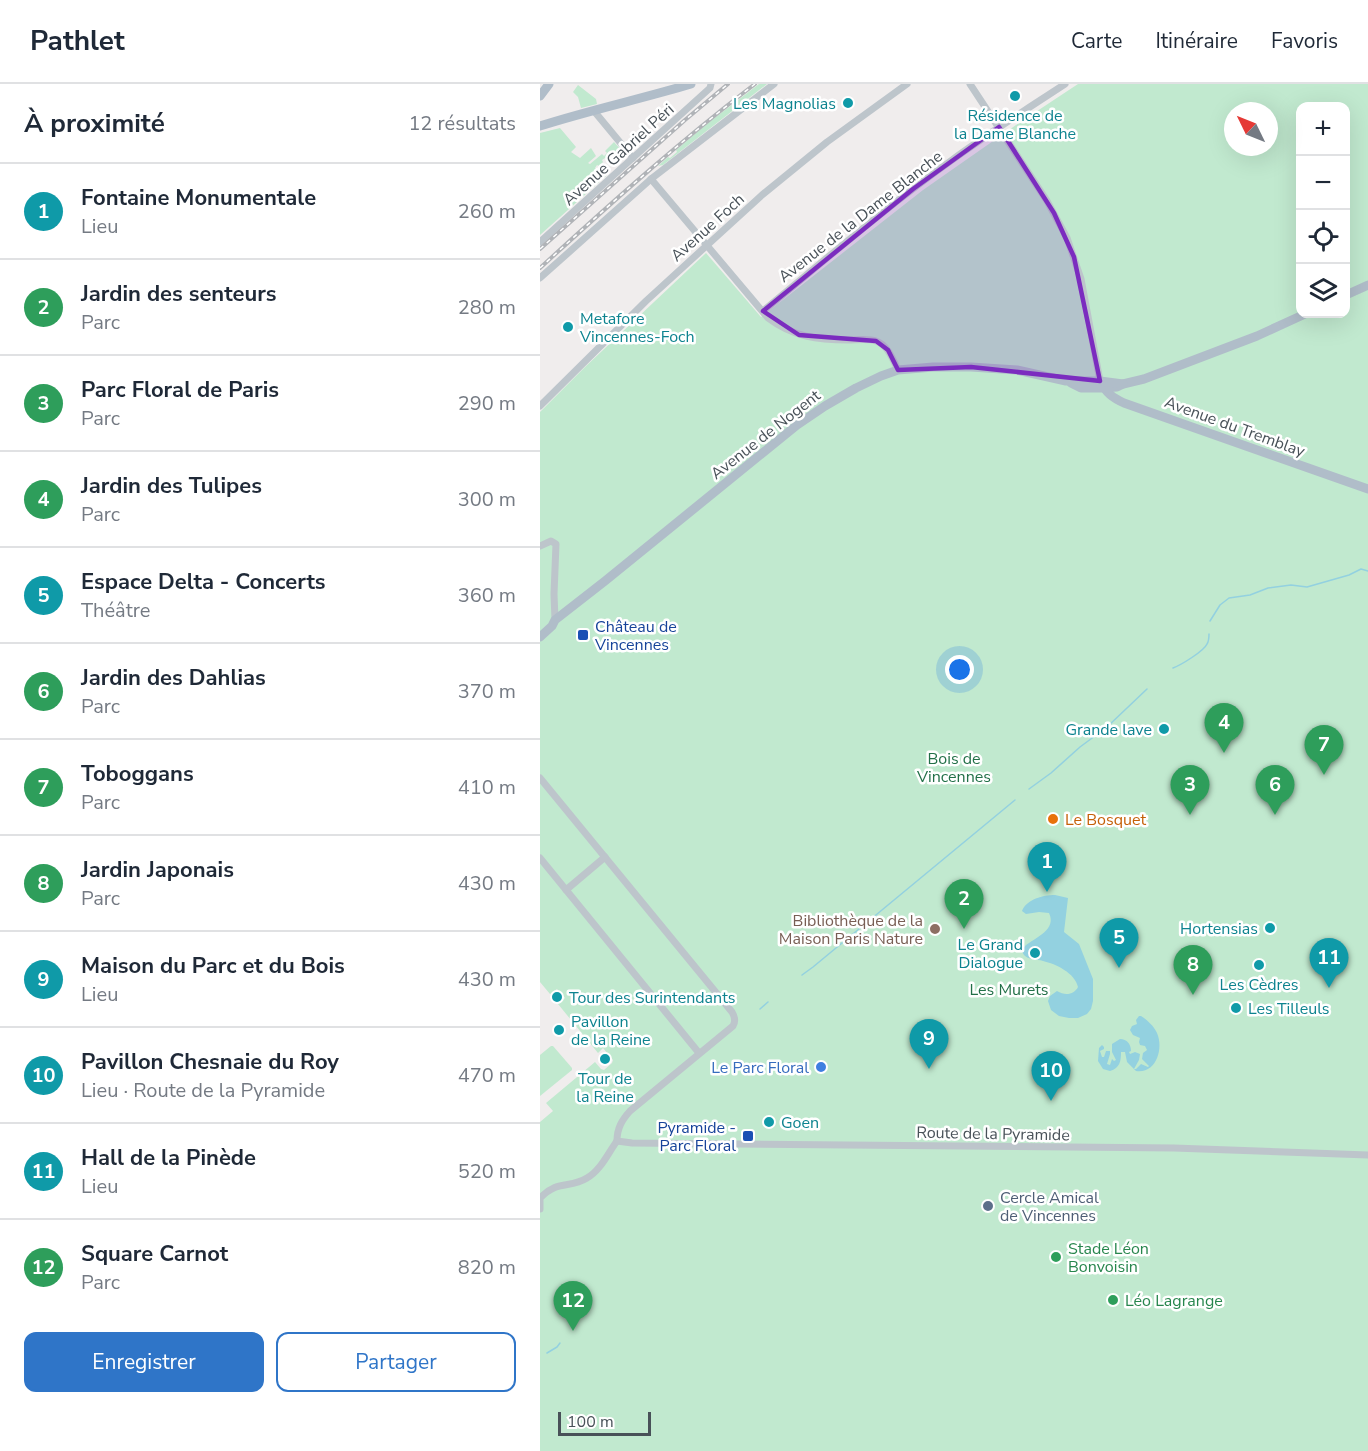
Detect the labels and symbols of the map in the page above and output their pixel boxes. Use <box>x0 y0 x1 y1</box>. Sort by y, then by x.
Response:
marker: Résidence de la Dame Blanche <box>1008 89 1022 103</box>
place label: Les Magnolias <box>733 93 836 115</box>
marker: Les Magnolias <box>841 96 855 110</box>
street label: Avenue Gabriel Péri <box>558 99 679 211</box>
north arrow <box>1224 102 1278 156</box>
place label: Résidence de la Dame Blanche <box>954 105 1076 145</box>
street label: Avenue de la Dame Blanche <box>774 146 947 288</box>
street label: Avenue Foch <box>666 189 749 267</box>
place label: Metafore Vincennes-Foch <box>579 308 695 348</box>
marker: Metafore Vincennes-Foch <box>561 320 575 334</box>
street label: Avenue de Nogent <box>706 385 825 485</box>
street label: Avenue du Tremblay <box>1161 391 1309 463</box>
place label: Château de Vincennes <box>594 616 677 656</box>
marker: Château de Vincennes <box>576 628 590 642</box>
your location <box>945 655 974 684</box>
pin: 4 <box>1204 704 1244 753</box>
place label: Grande lave <box>1065 719 1152 741</box>
marker: Grande lave <box>1157 722 1171 736</box>
pin: 7 <box>1304 726 1344 775</box>
park label: Bois de Vincennes <box>916 748 991 788</box>
pin: 3 <box>1170 766 1210 815</box>
pin: 6 <box>1256 766 1294 815</box>
place label: Le Bosquet <box>1065 809 1146 831</box>
marker: Le Bosquet <box>1046 812 1060 826</box>
pin: 1 <box>1028 842 1066 892</box>
pin: 2 <box>944 880 984 929</box>
place label: Bibliothèque de la Maison Paris Nature <box>779 910 923 950</box>
pin: 5 <box>1100 918 1138 968</box>
place label: Hortensias <box>1180 918 1258 940</box>
marker: Hortensias <box>1263 921 1277 935</box>
marker: Bibliothèque de la Maison Paris Nature <box>928 922 942 936</box>
place label: Le Grand Dialogue <box>958 934 1023 974</box>
pin: 11 <box>1310 938 1348 988</box>
marker: Le Grand Dialogue <box>1028 946 1042 960</box>
pin: 8 <box>1174 946 1212 995</box>
marker: Les Cèdres <box>1252 958 1266 972</box>
place label: Les Cèdres <box>1220 974 1298 996</box>
park label: Les Murets <box>969 979 1049 1001</box>
place label: Tour des Surintendants <box>569 987 735 1009</box>
marker: Tour des Surintendants <box>550 990 564 1004</box>
place label: Les Tilleuls <box>1248 998 1330 1020</box>
marker: Les Tilleuls <box>1229 1001 1243 1015</box>
place label: Pavillon de la Reine <box>571 1011 651 1051</box>
pin: 9 <box>910 1020 948 1069</box>
marker: Pavillon de la Reine <box>552 1023 566 1037</box>
marker: Tour de la Reine <box>598 1052 612 1066</box>
pin: 10 <box>1032 1052 1070 1101</box>
place label: Le Parc Floral <box>711 1057 809 1079</box>
marker: Le Parc Floral <box>814 1060 828 1074</box>
place label: Tour de la Reine <box>576 1068 634 1108</box>
place label: Goen <box>781 1112 819 1134</box>
marker: Goen <box>762 1115 776 1129</box>
place label: Pyramide - Parc Floral <box>657 1117 736 1157</box>
street label: Route de la Pyramide <box>916 1122 1070 1146</box>
marker: Pyramide - Parc Floral <box>741 1129 755 1143</box>
place label: Cercle Amical de Vincennes <box>1000 1187 1099 1227</box>
marker: Cercle Amical de Vincennes <box>981 1199 995 1213</box>
place label: Stade Léon Bonvoisin <box>1068 1238 1149 1278</box>
marker: Stade Léon Bonvoisin <box>1049 1250 1063 1264</box>
pin: 12 <box>554 1282 592 1331</box>
place label: Léo Lagrange <box>1125 1290 1223 1312</box>
marker: Léo Lagrange <box>1106 1293 1120 1307</box>
scale bar <box>558 1409 651 1436</box>

